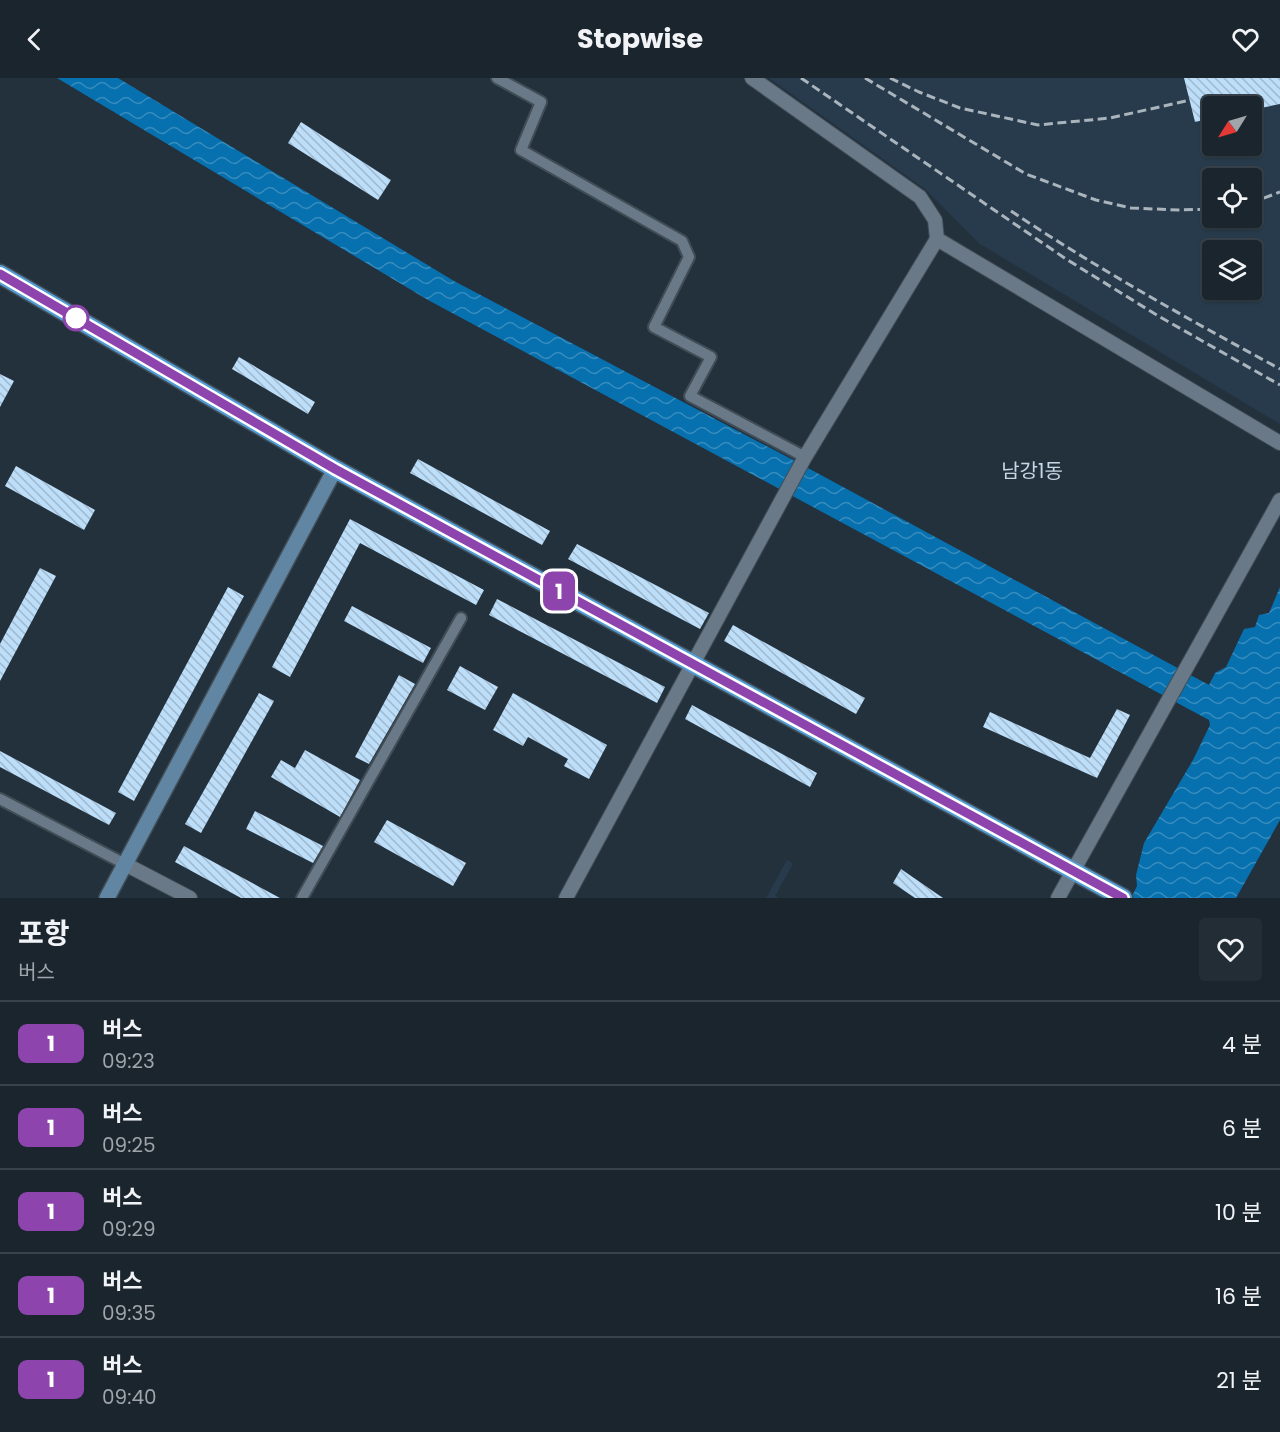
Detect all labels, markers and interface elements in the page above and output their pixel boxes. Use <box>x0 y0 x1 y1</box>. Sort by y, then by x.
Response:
text: Stopwise <box>577 20 703 57</box>
icon: back <box>18 23 51 56</box>
icon: heart <box>1229 23 1262 56</box>
north arrow <box>1202 96 1262 156</box>
map controls <box>1202 96 1262 300</box>
button: locate <box>1202 168 1262 228</box>
button: layers <box>1202 240 1262 300</box>
unlabelled marker <box>63 305 89 331</box>
district label: 남강1동 <box>1001 457 1063 485</box>
line badge: 1 <box>540 572 578 610</box>
text: 1 <box>555 577 563 606</box>
text: 포항 <box>18 914 70 953</box>
button: heart <box>1199 918 1262 981</box>
text: 버스 <box>18 958 55 986</box>
text: 버스 <box>102 1014 142 1045</box>
text: 1 <box>47 1029 55 1058</box>
text: 4 분 <box>1222 1029 1262 1060</box>
text: 09:23 <box>102 1047 155 1075</box>
text: 버스 <box>102 1098 142 1129</box>
text: 1 <box>47 1113 55 1142</box>
text: 6 분 <box>1222 1113 1262 1144</box>
text: 09:25 <box>102 1131 155 1159</box>
text: 버스 <box>102 1182 142 1213</box>
text: 1 <box>47 1197 55 1226</box>
text: 10 분 <box>1215 1197 1262 1228</box>
text: 09:29 <box>102 1215 156 1243</box>
text: 버스 <box>102 1266 142 1297</box>
text: 1 <box>47 1281 55 1310</box>
text: 16 분 <box>1215 1281 1262 1312</box>
text: 09:35 <box>102 1299 156 1327</box>
text: 버스 <box>102 1350 142 1381</box>
text: 1 <box>47 1365 55 1394</box>
text: 21 분 <box>1216 1365 1262 1396</box>
text: 09:40 <box>102 1383 157 1411</box>

